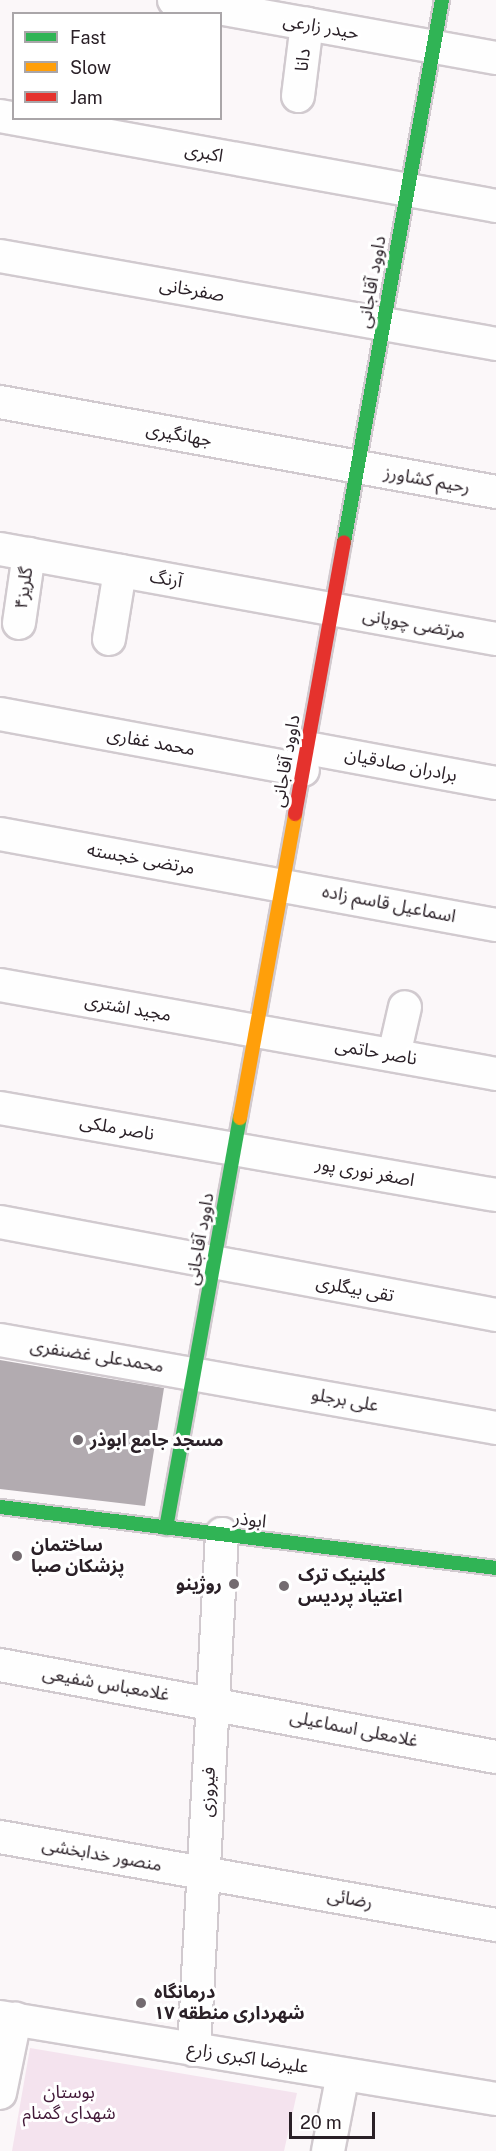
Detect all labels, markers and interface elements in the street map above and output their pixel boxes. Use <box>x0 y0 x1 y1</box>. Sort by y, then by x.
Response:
street label: حیدر زارعی <box>281 10 361 44</box>
legend <box>12 12 222 120</box>
text: Fast <box>70 27 106 48</box>
street label: دانا <box>291 47 315 73</box>
text: Slow <box>70 57 111 78</box>
text: Jam <box>70 87 103 108</box>
street label: اکبری <box>183 139 225 167</box>
street label: داوود آقاجانی <box>353 234 391 330</box>
street label: صفرخانی <box>158 274 226 306</box>
street label: جهانگیری <box>144 419 214 451</box>
street label: رحیم کشاورز <box>382 462 472 498</box>
street label: گلریز۴ <box>10 566 38 610</box>
street label: آرنگ <box>148 566 184 592</box>
street label: مرتضی چوپانی <box>361 604 467 644</box>
street label: داوود آقاجانی <box>267 713 305 809</box>
street label: محمد غفاری <box>105 724 197 760</box>
street label: برادران صادقیان <box>343 744 459 786</box>
street label: مرتضی خجسته <box>85 839 197 879</box>
street label: اسماعیل قاسم زاده <box>320 880 458 928</box>
street label: مجید اشتری <box>83 990 173 1026</box>
street label: ناصر حاتمی <box>333 1034 419 1070</box>
street label: ناصر ملکی <box>78 1111 156 1145</box>
street label: اصغر نوری پور <box>314 1153 416 1191</box>
street label: داوود آقاجانی <box>181 1191 219 1287</box>
street label: تقی بیگلری <box>314 1272 396 1306</box>
street label: محمدعلی غضنفری <box>29 1335 165 1377</box>
street label: علی برجلو <box>310 1383 380 1417</box>
place label: مسجد جامع ابوذر <box>90 1429 223 1451</box>
marker: مسجد جامع ابوذر <box>71 1433 85 1447</box>
street label: ابوذر <box>232 1507 268 1533</box>
place label: ساختمان پزشکان صبا <box>31 1535 125 1578</box>
marker: ساختمان پزشکان صبا <box>8 1547 26 1565</box>
place label: کلینیک ترک اعتیاد پردیس <box>298 1565 402 1608</box>
place label: روژینو <box>176 1573 222 1595</box>
marker: روژینو <box>227 1577 241 1591</box>
marker: کلینیک ترک اعتیاد پردیس <box>275 1577 293 1595</box>
street label: غلامعباس شفیعی <box>41 1662 171 1706</box>
street label: غلامعلی اسماعیلی <box>288 1706 420 1752</box>
street label: فیروزی <box>196 1766 220 1818</box>
street label: منصور خدابخشی <box>40 1834 164 1876</box>
street label: رضائی <box>326 1884 374 1914</box>
place label: درمانگاه شهرداری منطقه ۱۷ <box>154 1982 305 2024</box>
marker: درمانگاه شهرداری منطقه ۱۷ <box>132 1994 150 2012</box>
street label: علیرضا اکبری زارع <box>186 2038 310 2078</box>
park label: بوستان شهدای گمنام <box>22 2082 116 2124</box>
scale bar <box>292 2100 378 2138</box>
text: 20 m <box>300 2112 342 2133</box>

